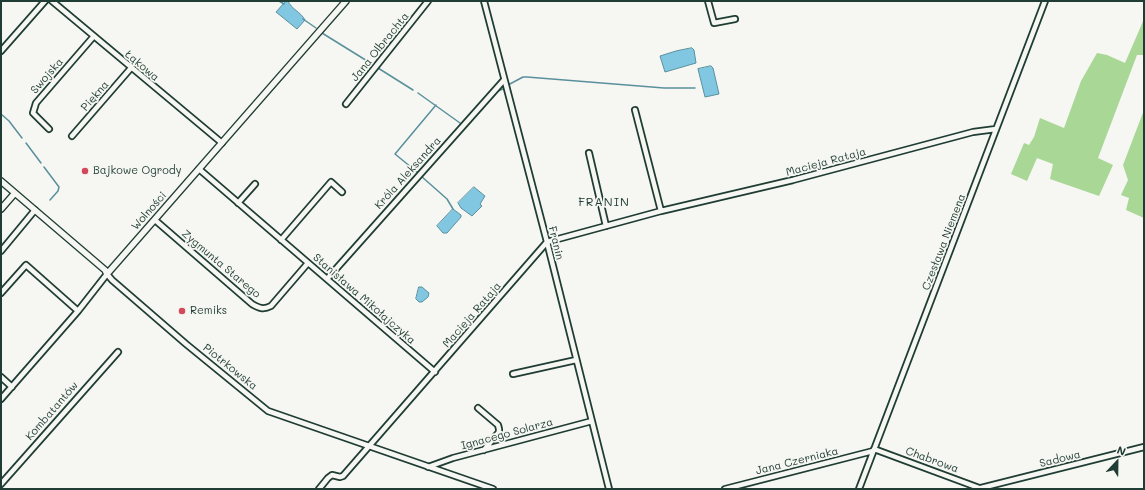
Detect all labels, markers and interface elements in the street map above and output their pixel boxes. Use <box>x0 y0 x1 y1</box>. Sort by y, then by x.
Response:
street label: Jana Olbrachta <box>348 10 412 84</box>
street label: Łąkowa <box>122 48 162 84</box>
street label: Swojska <box>28 55 66 97</box>
street label: Piękna <box>78 78 112 114</box>
street label: Króla Aleksandra <box>372 134 444 212</box>
street label: Macieja Rataja <box>784 145 868 179</box>
place label: Bajkowe Ogrody <box>93 164 181 178</box>
marker: Bajkowe Ogrody <box>80 166 90 176</box>
street label: Wolności <box>129 189 169 233</box>
street label: Czesława Niemena <box>920 192 968 292</box>
district label: FRANIN <box>578 195 630 209</box>
street label: Franin <box>545 225 567 261</box>
street label: Zygmunta Starego <box>179 227 263 301</box>
street label: Stanisława Mikołajczyka <box>310 251 418 347</box>
street label: Macieja Rataja <box>440 280 504 350</box>
place label: Remiks <box>190 304 227 318</box>
marker: Remiks <box>177 306 187 316</box>
street label: Piotrkowska <box>200 341 260 393</box>
street label: Kombatantów <box>23 379 81 443</box>
street label: Ignacego Solarza <box>460 415 554 453</box>
north arrow <box>1097 442 1137 482</box>
text: N <box>1115 442 1128 459</box>
street label: Jana Czerniaka <box>754 444 840 478</box>
street label: Chabrowa <box>904 444 960 476</box>
street label: Sadowa <box>1038 448 1082 470</box>

